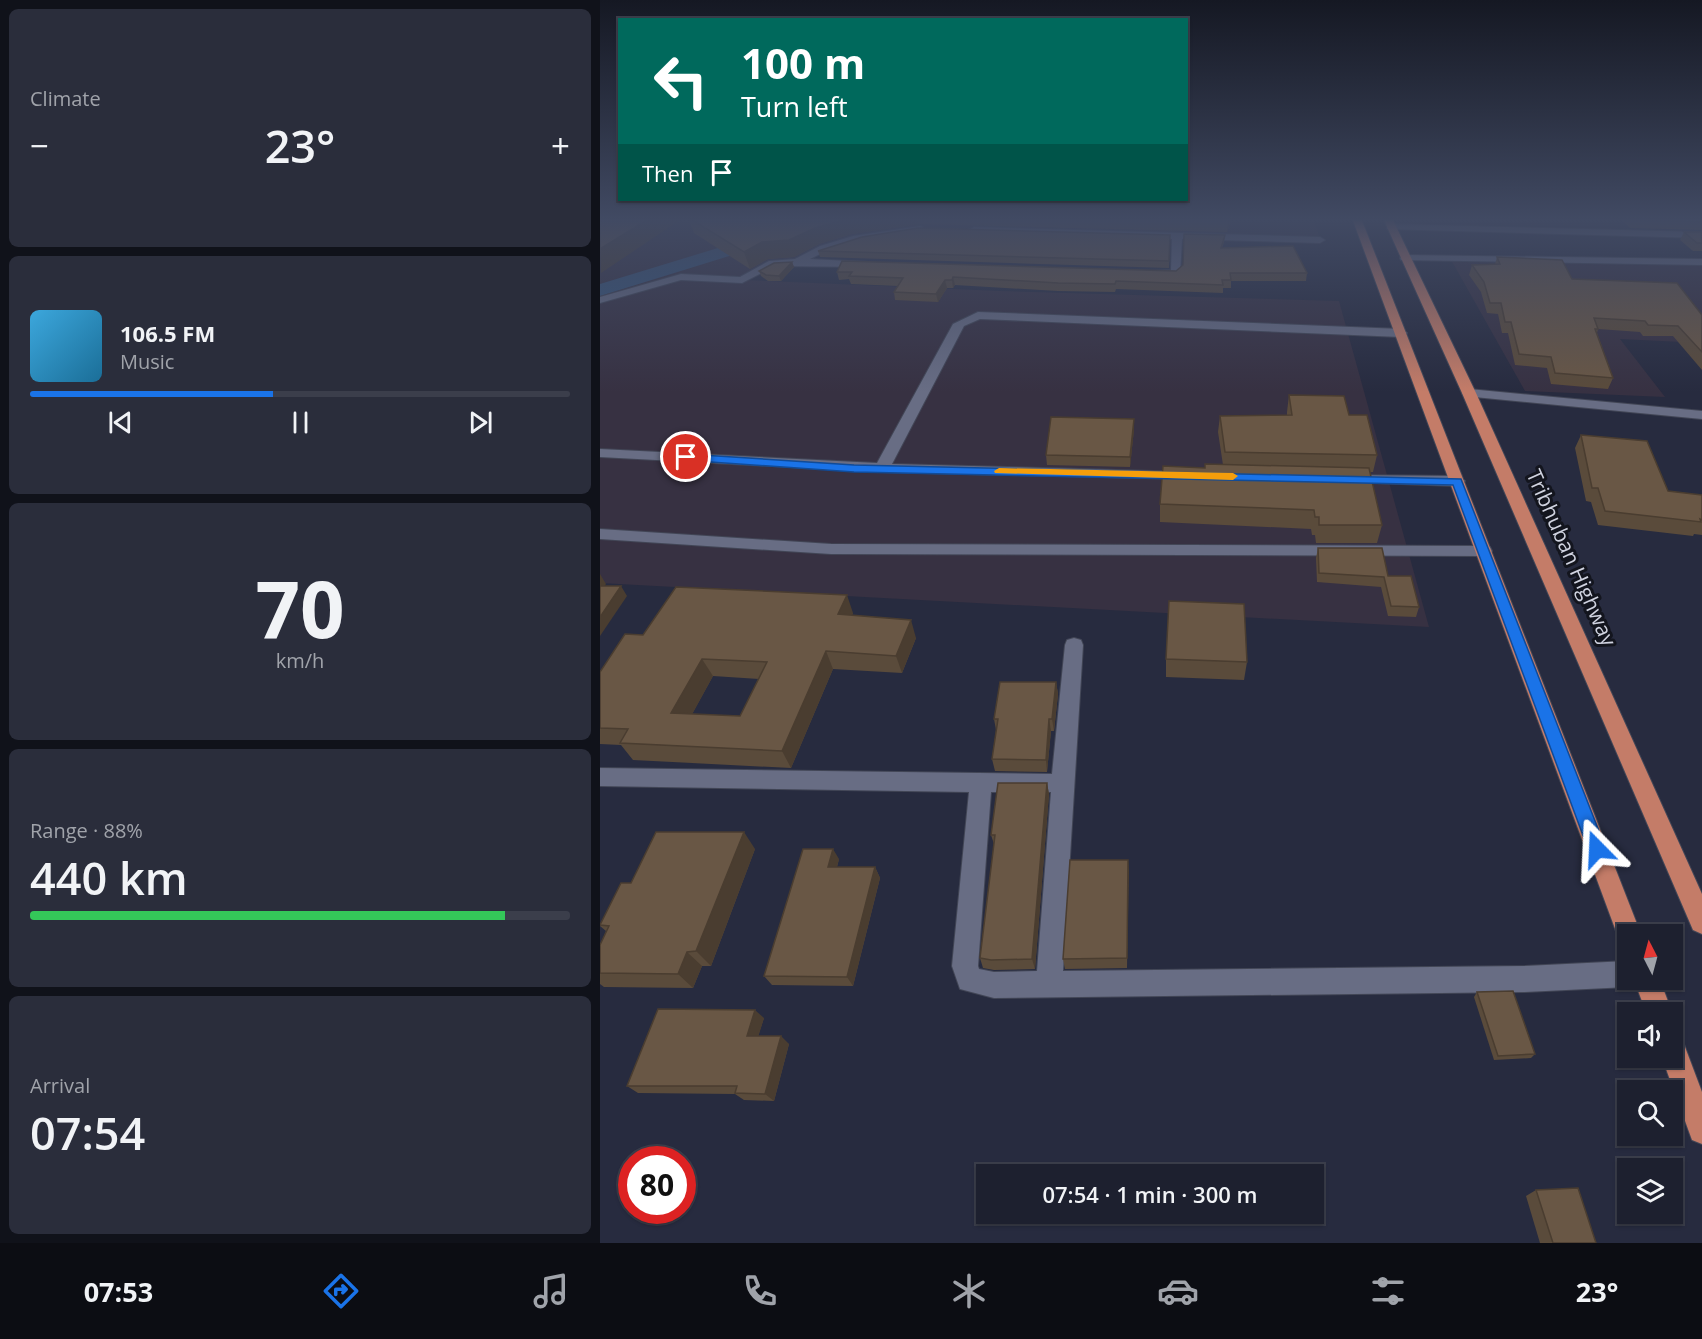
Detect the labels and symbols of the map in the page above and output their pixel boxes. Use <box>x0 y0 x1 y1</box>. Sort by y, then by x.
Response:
pin <box>660 431 711 482</box>
street label: Tribhuban Highway <box>1520 465 1624 651</box>
position arrow <box>1565 817 1629 881</box>
north arrow <box>1617 924 1683 990</box>
speed limit sign: 80 <box>618 1146 696 1224</box>

